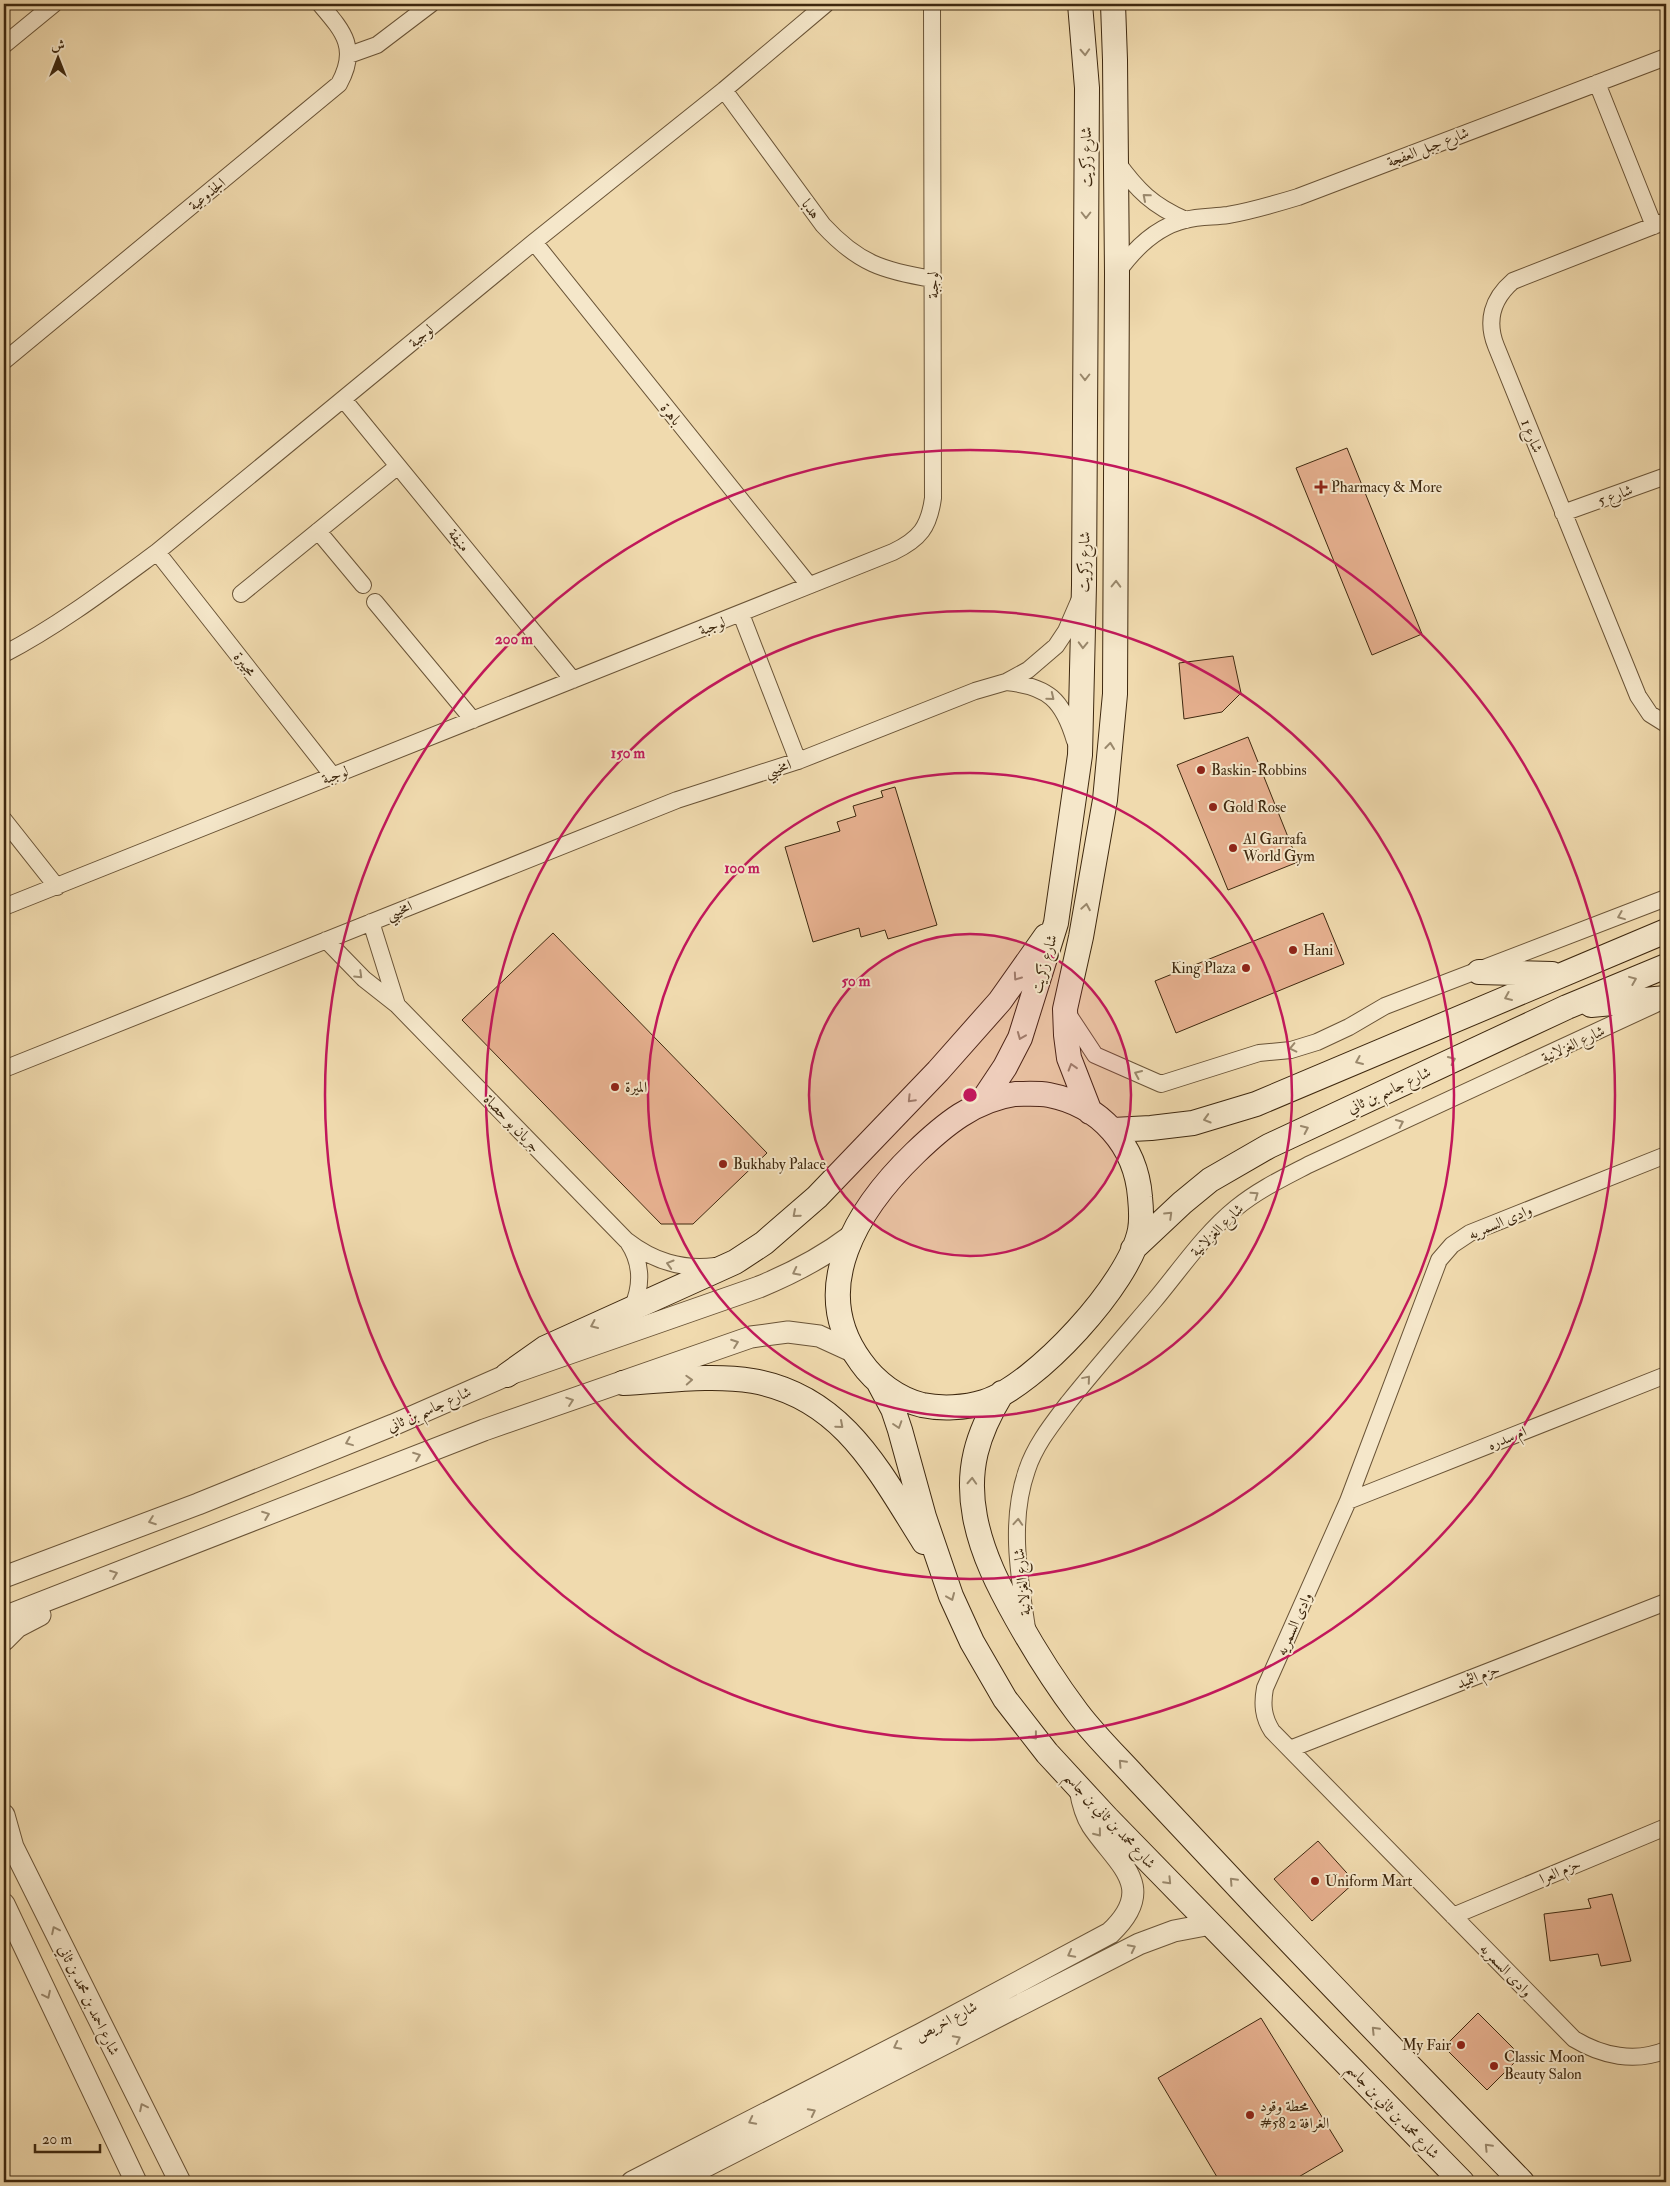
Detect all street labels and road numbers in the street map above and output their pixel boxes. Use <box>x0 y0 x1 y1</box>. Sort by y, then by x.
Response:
street label: شارع جبل العفجة <box>1385 123 1473 175</box>
street label: شارع زكريت <box>1077 127 1099 187</box>
street label: الجذوعية <box>185 174 230 215</box>
street label: هدبا <box>797 196 824 223</box>
street label: لوجبة <box>924 272 943 298</box>
street label: لوجبة <box>405 320 438 352</box>
street label: باهرة <box>656 399 686 430</box>
street label: شارع 1 <box>1513 417 1547 457</box>
street label: شارع 5 <box>1595 480 1636 513</box>
street label: منيفة <box>444 525 474 556</box>
street label: شارع زكريت <box>1074 532 1098 593</box>
street label: لوجبة <box>696 613 728 640</box>
street label: مجيبرة <box>229 648 260 681</box>
street label: امخيبي <box>762 755 795 785</box>
street label: لوجبة <box>319 762 351 789</box>
street label: امخيبي <box>383 897 417 928</box>
street label: شارع زكريت <box>1027 932 1065 997</box>
street label: شارع الغزلانية <box>1539 1022 1609 1070</box>
street label: شارع جاسم بن ثاني <box>1344 1063 1436 1123</box>
street label: جريان بو حصاة <box>479 1090 544 1157</box>
street label: شارع الغزلانية <box>1187 1200 1250 1263</box>
street label: وادى السمريه <box>1465 1201 1535 1244</box>
street label: شارع جاسم بن ثاني <box>384 1382 476 1441</box>
street label: ام سدره <box>1485 1422 1531 1458</box>
street label: شارع الغزلانية <box>1010 1547 1038 1617</box>
street label: وادى السمريه <box>1272 1590 1317 1659</box>
street label: حزم الثميد <box>1454 1660 1503 1696</box>
street label: شارع محمد بن ثاني بن جاسم <box>1056 1768 1159 1876</box>
street label: حزم العرا <box>1537 1854 1585 1891</box>
street label: وادى السمريه <box>1475 1939 1536 2001</box>
street label: شارع احمد بن محمد بن ثاني <box>51 1942 124 2060</box>
street label: شارع اخريص <box>912 1997 982 2048</box>
street label: شارع محمد بن ثاني بن جاسم <box>1339 2060 1443 2167</box>

